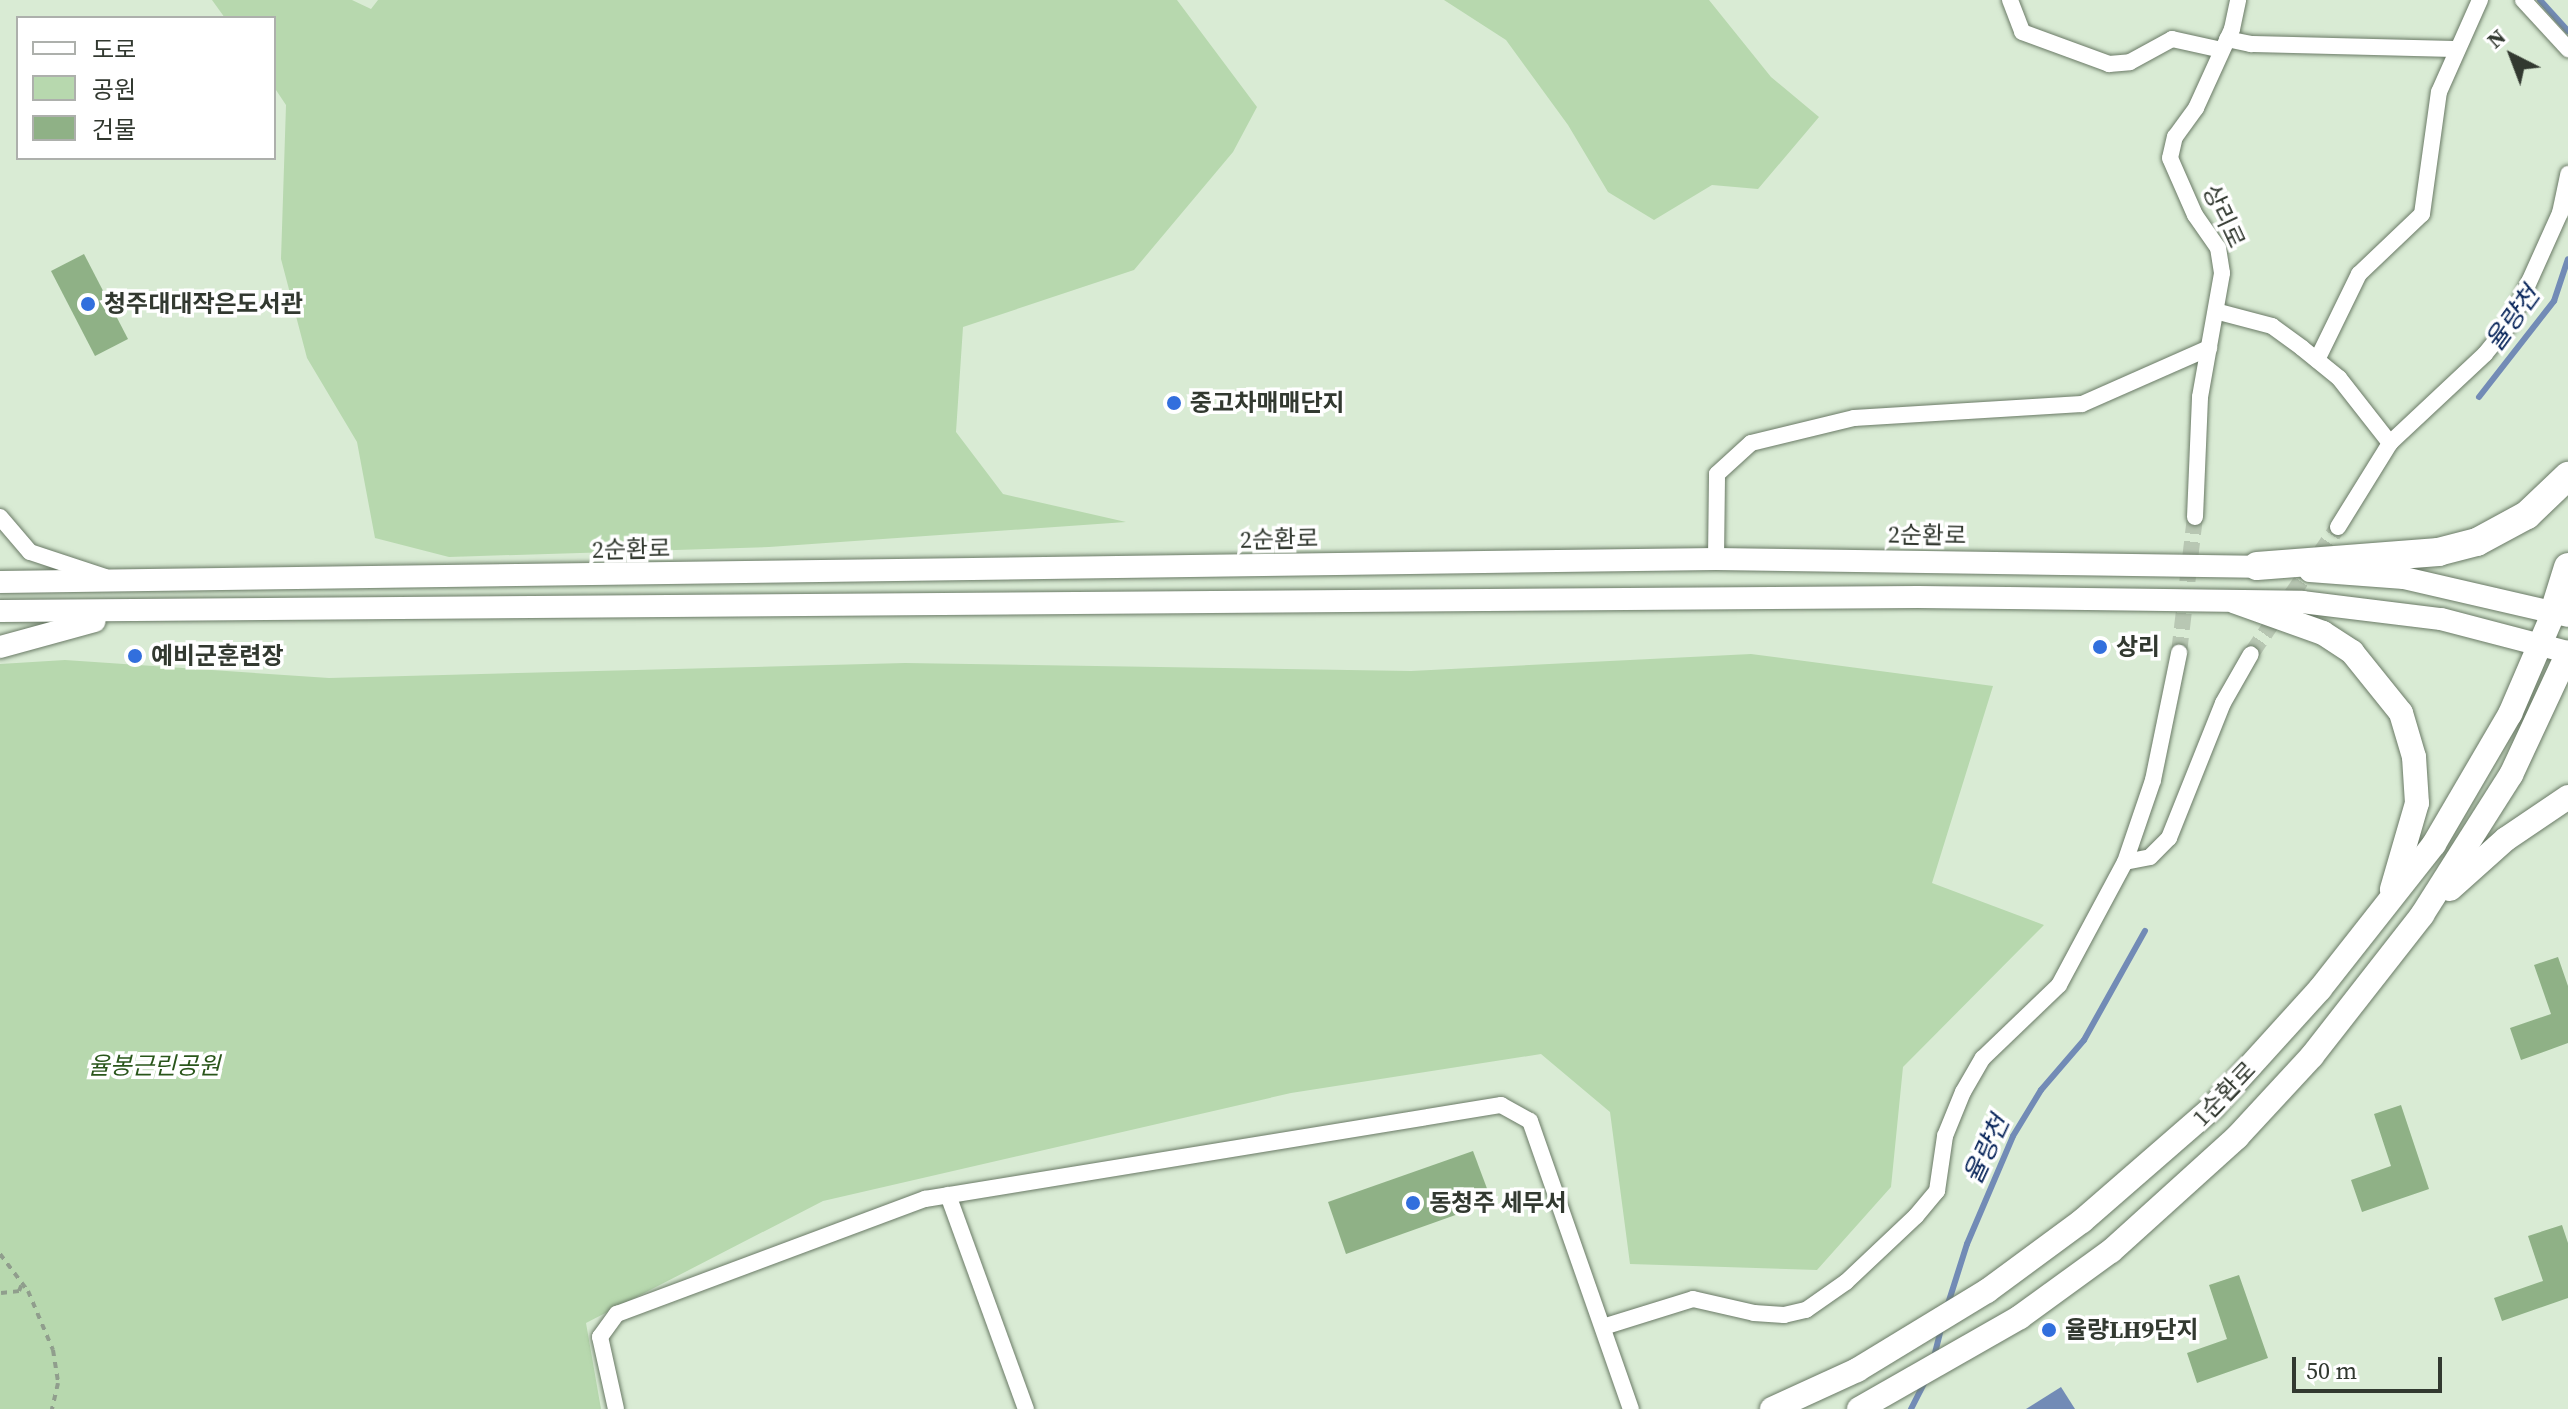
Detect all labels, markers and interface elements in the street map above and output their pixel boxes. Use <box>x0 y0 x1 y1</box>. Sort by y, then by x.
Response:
legend <box>16 16 276 160</box>
north arrow <box>2472 16 2552 96</box>
text: N <box>2480 22 2512 55</box>
text: 도로 <box>92 33 136 66</box>
text: 공원 <box>92 73 136 106</box>
text: 건물 <box>92 113 136 146</box>
street label: 상리로 <box>2197 180 2251 252</box>
water label: 율량천 <box>2479 281 2547 357</box>
place label: 청주대대작은도서관 <box>104 290 303 318</box>
marker: 청주대대작은도서관 <box>79 295 97 313</box>
place label: 중고차매매단지 <box>1190 389 1345 417</box>
marker: 중고차매매단지 <box>1165 394 1183 412</box>
street label: 2순환로 <box>1888 520 1966 550</box>
street label: 2순환로 <box>1240 524 1318 554</box>
street label: 2순환로 <box>592 534 670 564</box>
place label: 상리 <box>2116 633 2160 661</box>
marker: 상리 <box>2091 638 2109 656</box>
place label: 예비군훈련장 <box>151 642 283 670</box>
marker: 예비군훈련장 <box>126 647 144 665</box>
park label: 율봉근린공원 <box>88 1052 220 1080</box>
street label: 1순환로 <box>2186 1056 2262 1132</box>
water label: 율량천 <box>1958 1111 2016 1189</box>
place label: 동청주 세무서 <box>1429 1189 1567 1217</box>
marker: 동청주 세무서 <box>1404 1194 1422 1212</box>
place label: 율량LH9단지 <box>2065 1316 2198 1344</box>
marker: 율량LH9단지 <box>2040 1321 2058 1339</box>
scale bar <box>2296 1341 2446 1391</box>
text: 50 m <box>2306 1354 2357 1387</box>

